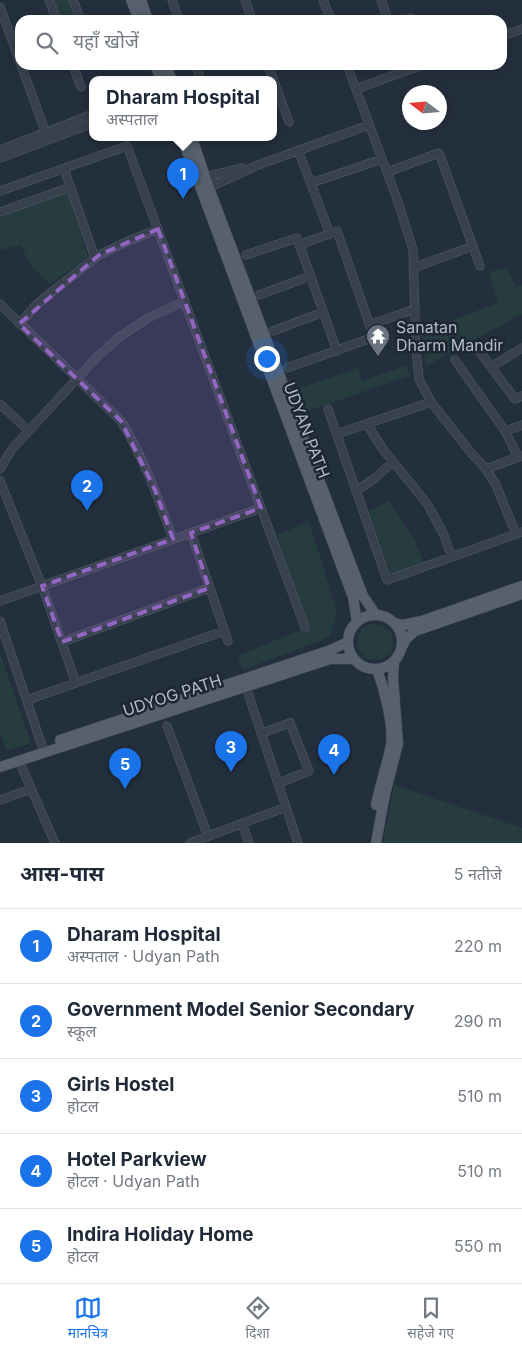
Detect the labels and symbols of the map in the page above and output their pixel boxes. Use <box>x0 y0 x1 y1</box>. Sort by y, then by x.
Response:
north arrow <box>402 85 447 130</box>
pin: 1 <box>167 158 199 199</box>
place label: Sanatan Dharm Mandir <box>396 317 503 355</box>
temple icon: Sanatan Dharm Mandir <box>365 323 391 357</box>
your location <box>254 346 280 372</box>
street label: UDYAN PATH <box>280 379 334 481</box>
pin: 2 <box>71 470 103 511</box>
street label: UDYOG PATH <box>120 670 224 720</box>
pin: 3 <box>215 731 247 772</box>
pin: 4 <box>318 734 350 775</box>
pin: 5 <box>109 748 141 789</box>

